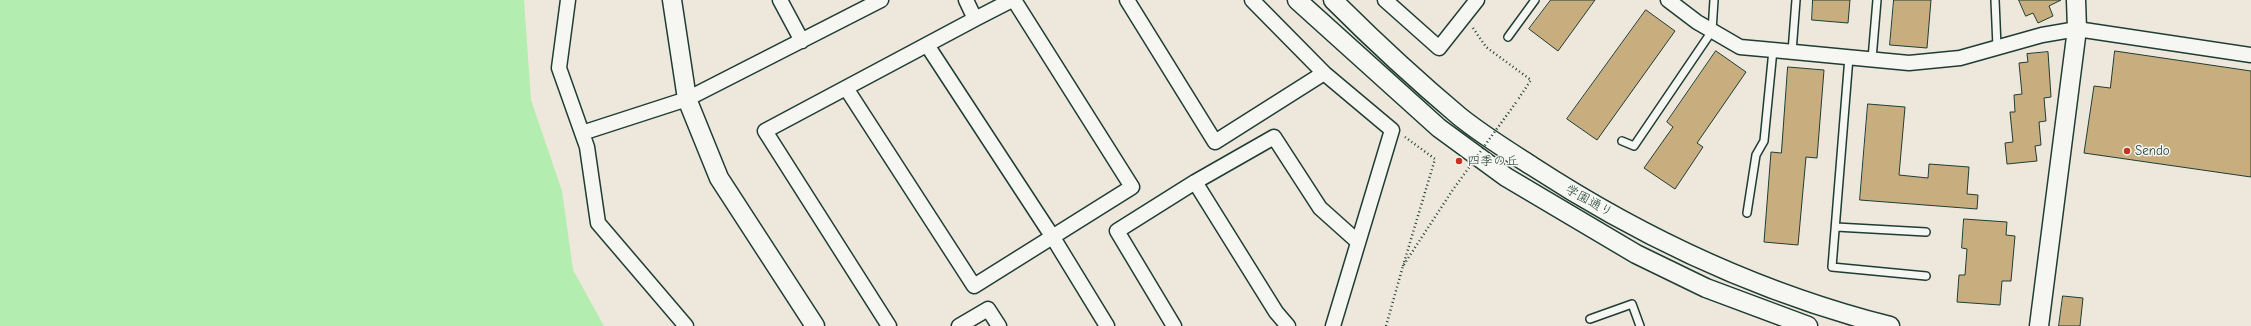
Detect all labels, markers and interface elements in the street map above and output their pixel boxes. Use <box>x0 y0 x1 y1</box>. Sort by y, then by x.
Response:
place label: Sendo <box>2135 143 2170 159</box>
marker: Sendo <box>2122 146 2132 156</box>
place label: 四季の丘 <box>1467 153 1519 169</box>
marker: 四季の丘 <box>1454 156 1464 166</box>
street label: 学園通り <box>1562 182 1616 220</box>

